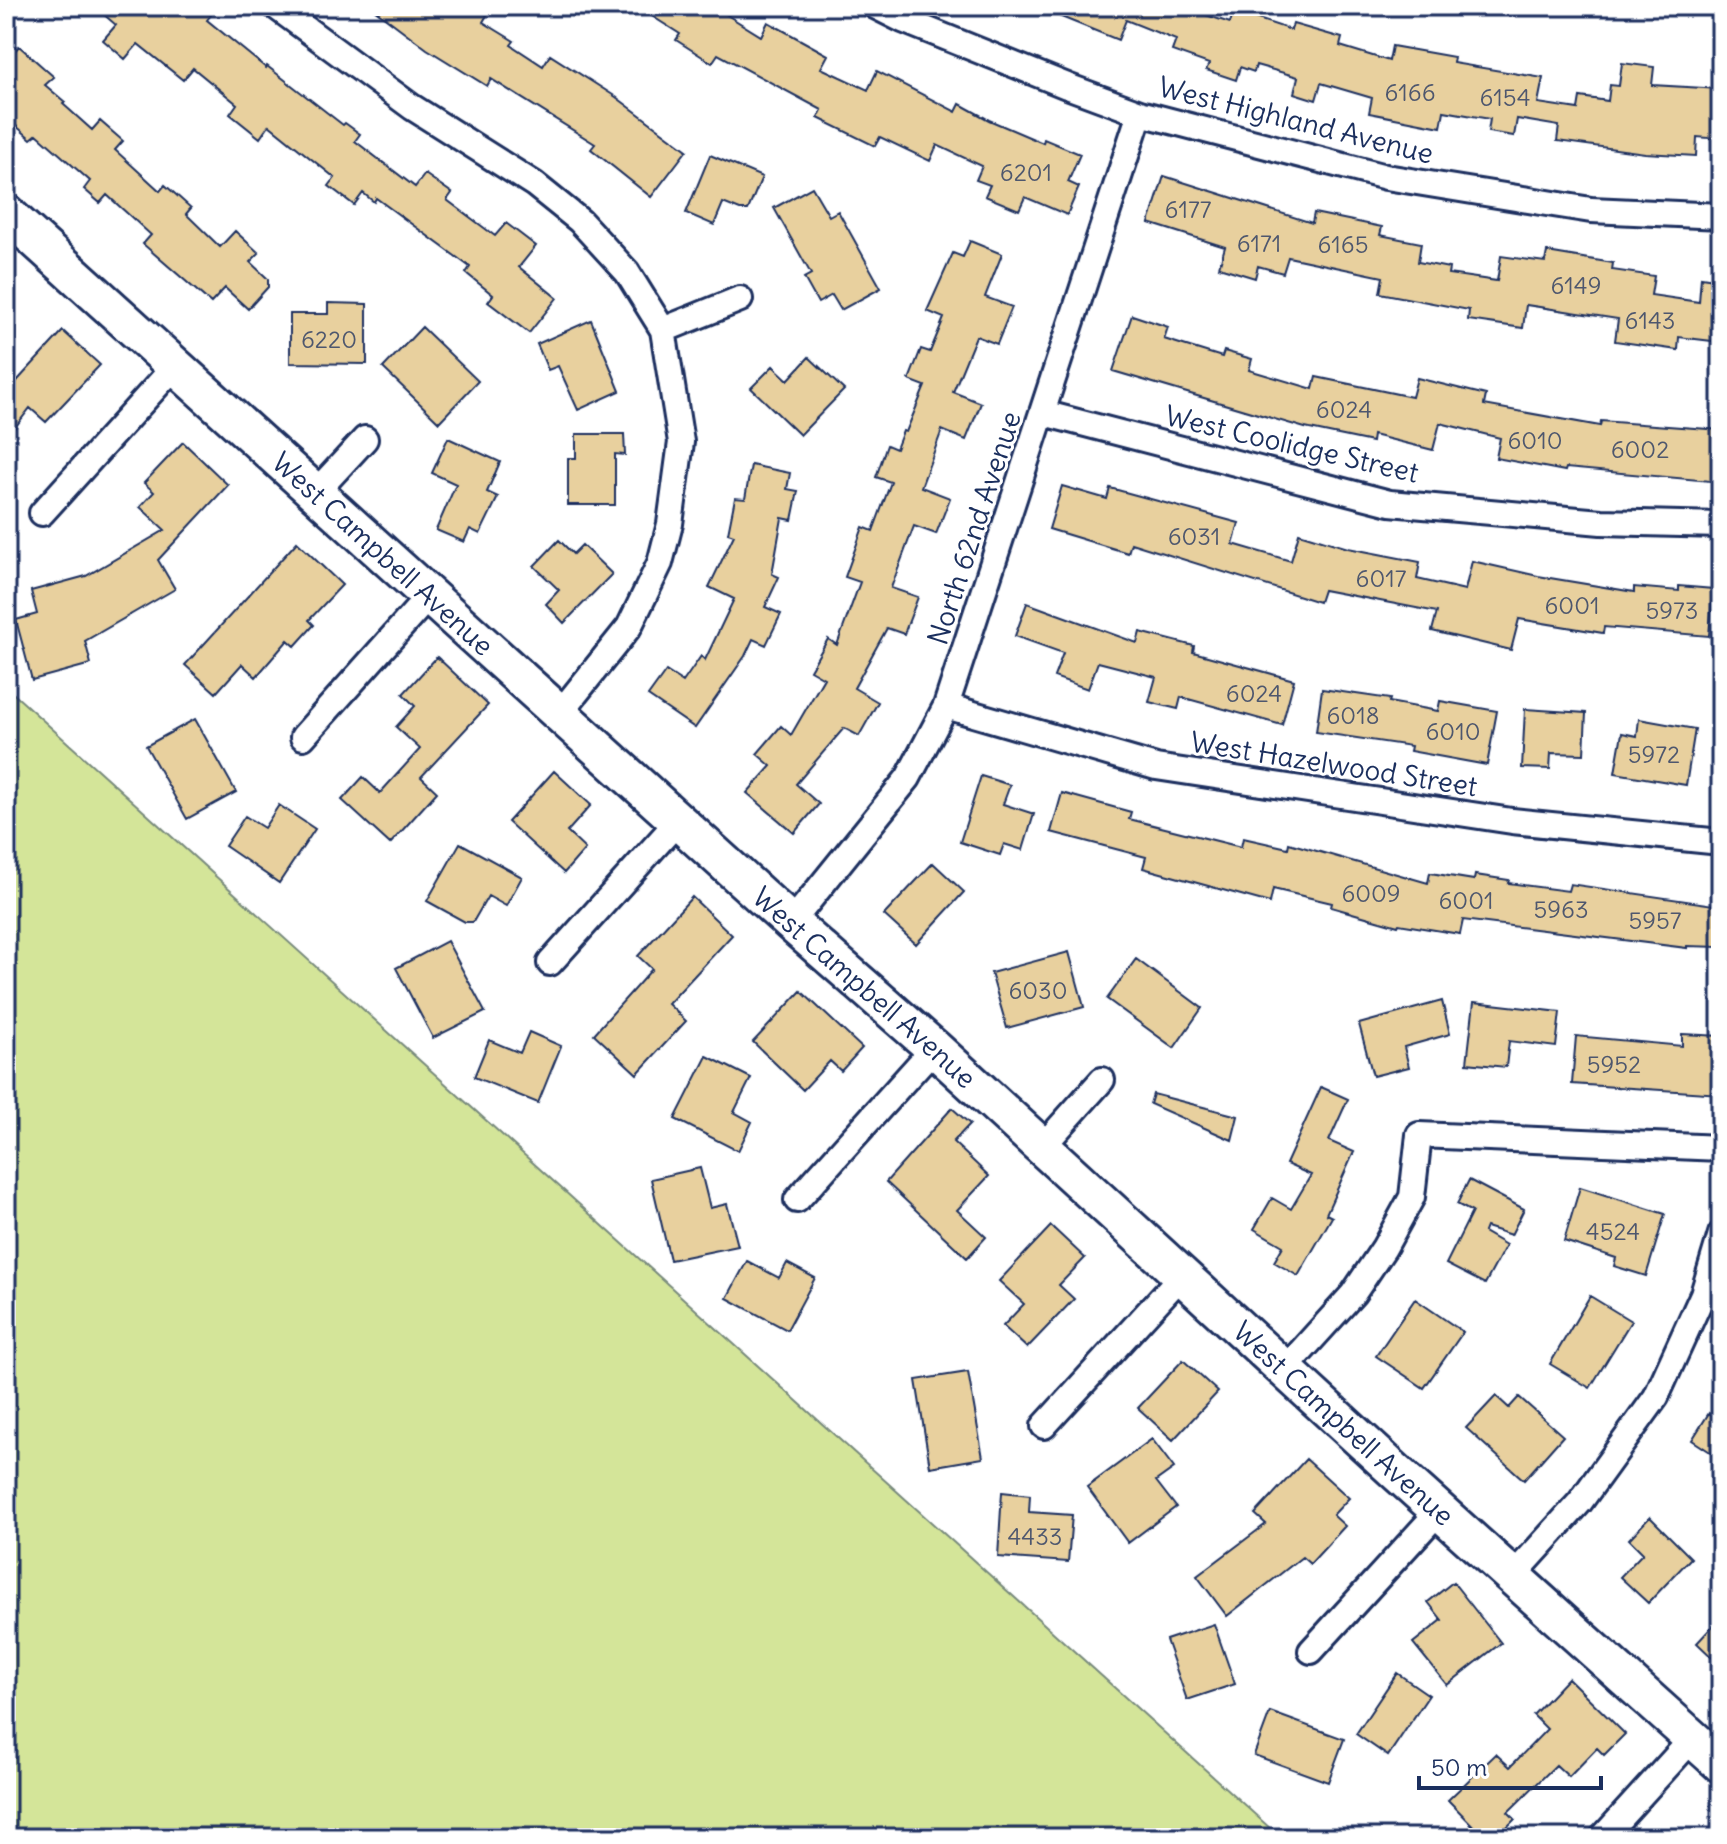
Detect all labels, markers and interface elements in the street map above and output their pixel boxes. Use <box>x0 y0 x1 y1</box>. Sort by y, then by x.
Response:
street label: West Highland Avenue <box>1155 68 1437 172</box>
house number: 6166 <box>1384 77 1436 107</box>
house number: 6154 <box>1479 82 1531 112</box>
house number: 6201 <box>1000 157 1052 187</box>
house number: 6177 <box>1165 194 1212 224</box>
house number: 6171 <box>1237 228 1281 258</box>
house number: 6165 <box>1317 229 1369 259</box>
house number: 6149 <box>1550 270 1602 300</box>
house number: 6143 <box>1625 305 1675 335</box>
house number: 6220 <box>301 324 357 354</box>
house number: 6024 <box>1316 394 1372 424</box>
street label: West Coolidge Street <box>1162 397 1422 491</box>
street label: North 62nd Avenue <box>919 407 1029 649</box>
house number: 6010 <box>1508 425 1562 455</box>
house number: 6002 <box>1611 434 1669 464</box>
street label: West Campbell Avenue <box>264 444 501 663</box>
house number: 6031 <box>1168 521 1220 551</box>
house number: 6017 <box>1356 563 1407 593</box>
house number: 6001 <box>1545 590 1599 620</box>
house number: 5973 <box>1646 595 1699 625</box>
house number: 6024 <box>1226 678 1282 708</box>
house number: 6018 <box>1327 700 1380 730</box>
house number: 6010 <box>1426 716 1480 746</box>
street label: West Hazelwood Street <box>1188 724 1480 804</box>
house number: 5972 <box>1628 739 1680 769</box>
house number: 6009 <box>1341 878 1401 908</box>
street label: West Campbell Avenue <box>745 879 984 1096</box>
house number: 6001 <box>1439 885 1493 915</box>
house number: 5963 <box>1533 894 1589 924</box>
house number: 5957 <box>1628 905 1682 935</box>
house number: 6030 <box>1008 975 1068 1005</box>
house number: 5952 <box>1587 1049 1641 1079</box>
house number: 4524 <box>1586 1216 1640 1246</box>
street label: West Campbell Avenue <box>1226 1313 1462 1533</box>
house number: 4433 <box>1007 1521 1063 1551</box>
scale bar <box>1419 1740 1601 1790</box>
text: 50 m <box>1431 1752 1487 1782</box>

